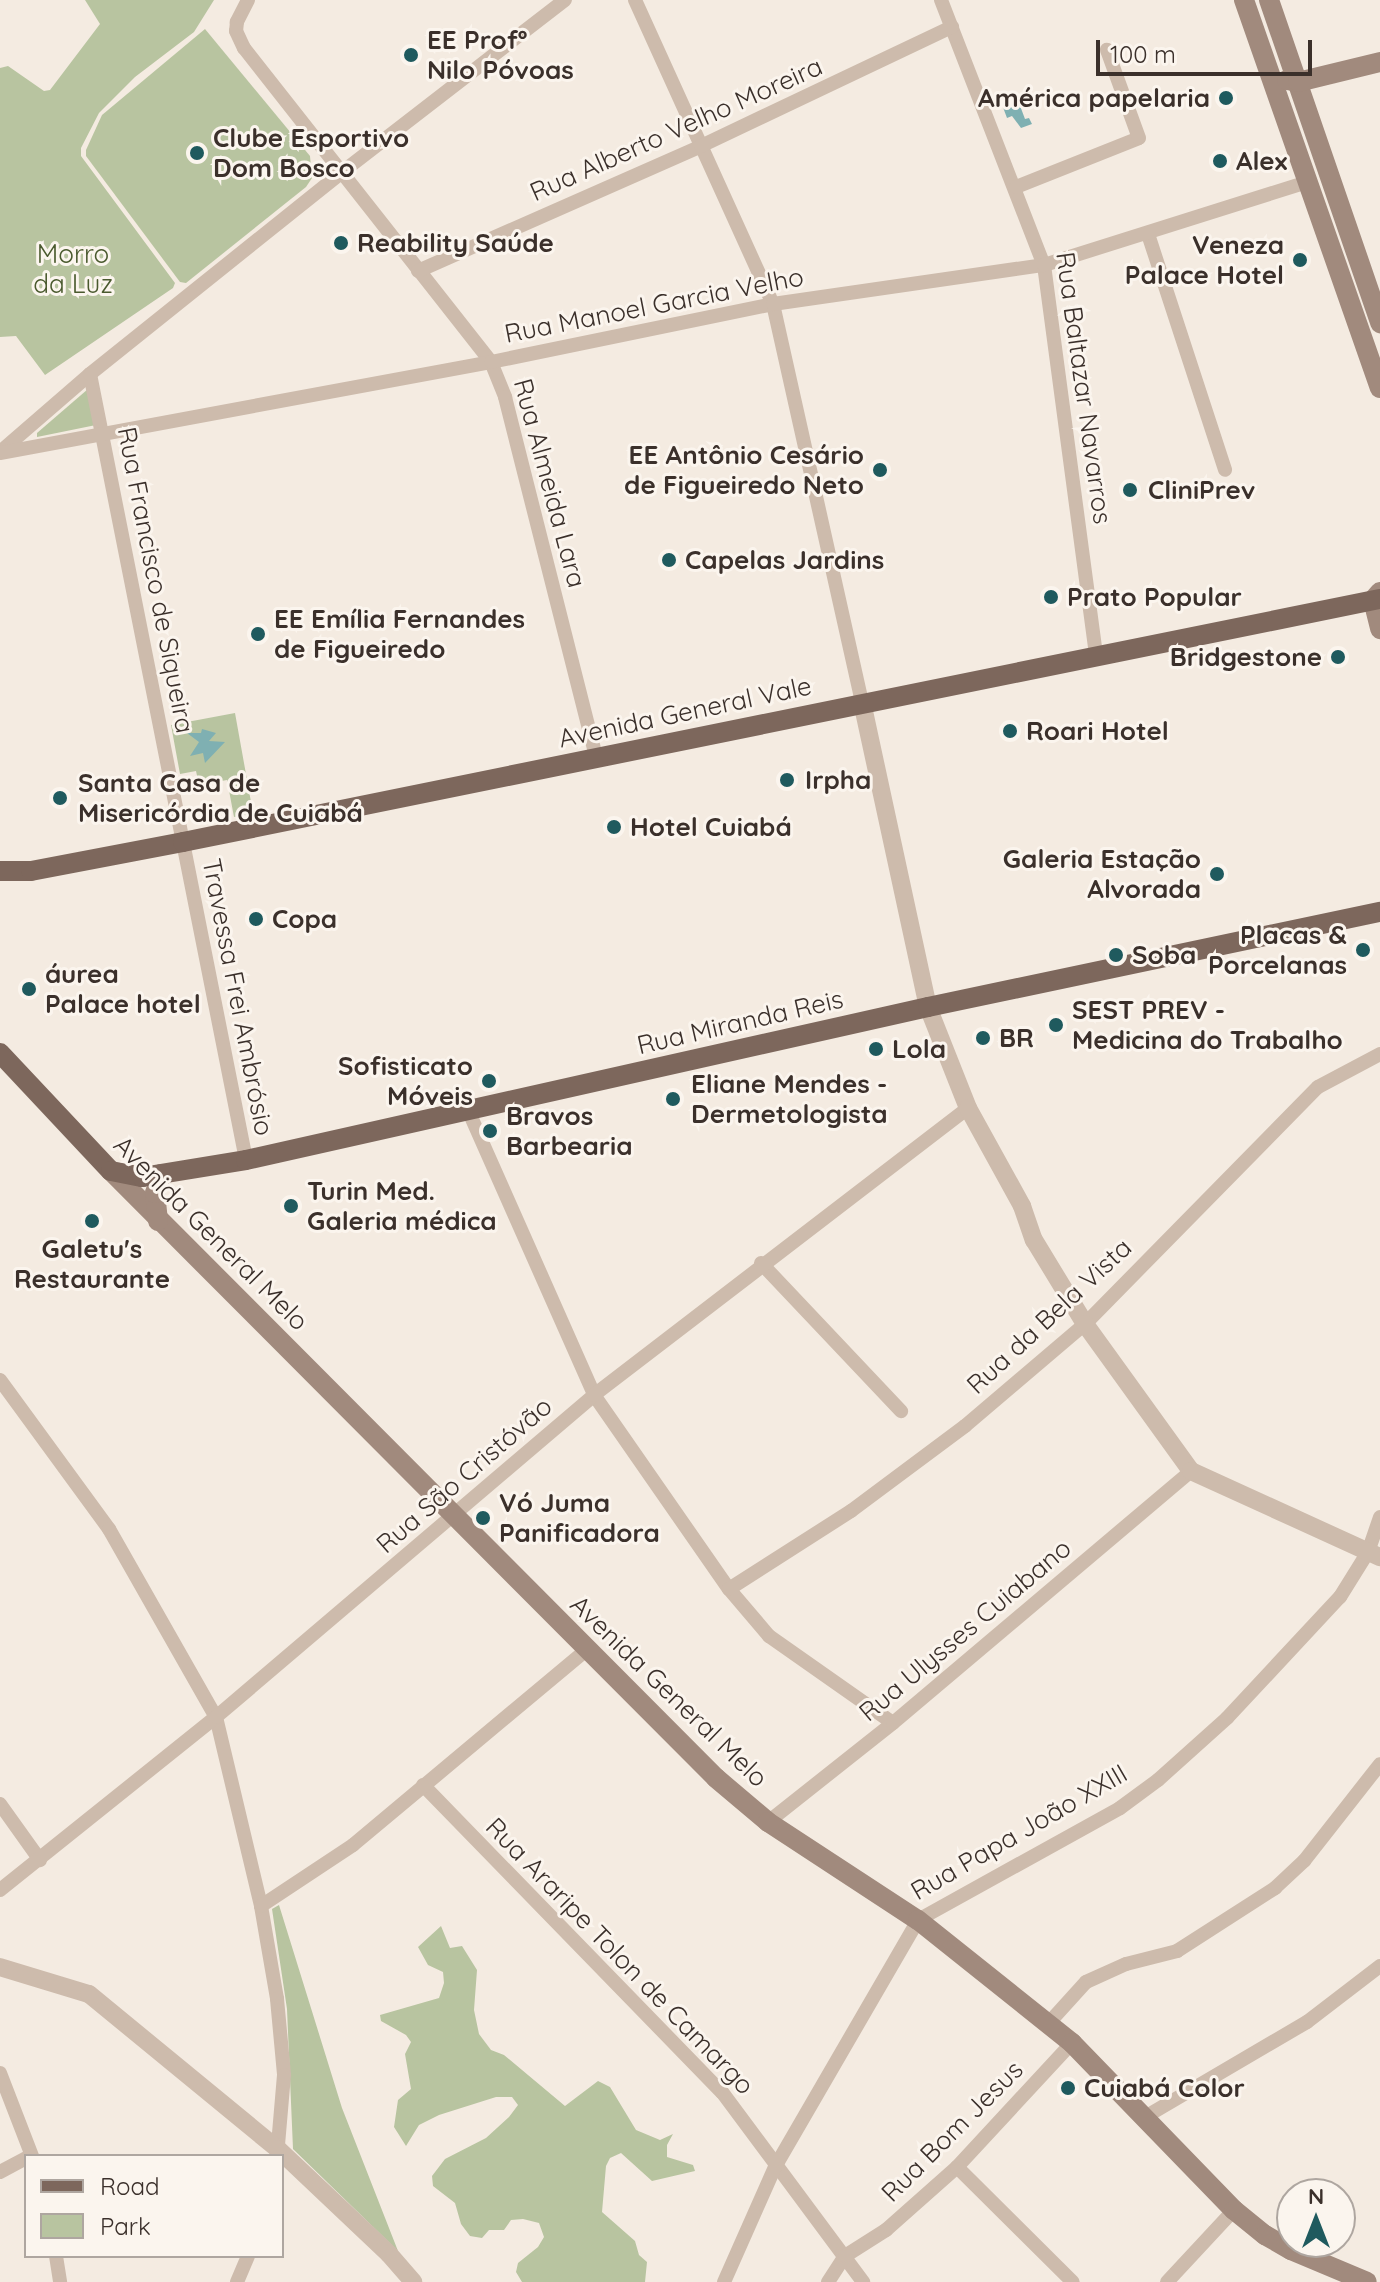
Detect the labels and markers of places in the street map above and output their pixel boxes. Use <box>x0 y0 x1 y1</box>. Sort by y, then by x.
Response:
place label: EE Profº Nilo Póvoas <box>427 24 574 86</box>
marker: EE Profº Nilo Póvoas <box>402 46 420 64</box>
place label: América papelaria <box>978 82 1210 114</box>
marker: América papelaria <box>1217 89 1235 107</box>
place label: Clube Esportivo Dom Bosco <box>213 122 409 184</box>
marker: Clube Esportivo Dom Bosco <box>188 144 206 162</box>
place label: Alex <box>1236 145 1287 177</box>
marker: Alex <box>1211 152 1229 170</box>
place label: Reability Saúde <box>357 227 554 259</box>
place label: Veneza Palace Hotel <box>1125 229 1284 290</box>
marker: Reability Saúde <box>332 234 350 252</box>
marker: Veneza Palace Hotel <box>1291 251 1309 269</box>
place label: EE Antônio Cesário de Figueiredo Neto <box>624 439 864 500</box>
marker: EE Antônio Cesário de Figueiredo Neto <box>871 461 889 479</box>
place label: CliniPrev <box>1148 474 1255 506</box>
marker: CliniPrev <box>1119 479 1141 501</box>
place label: Capelas Jardins <box>685 544 884 576</box>
marker: Capelas Jardins <box>660 551 678 569</box>
place label: Prato Popular <box>1067 581 1242 613</box>
marker: Prato Popular <box>1042 588 1060 606</box>
place label: EE Emília Fernandes de Figueiredo <box>274 603 525 664</box>
marker: EE Emília Fernandes de Figueiredo <box>249 625 267 643</box>
place label: Bridgestone <box>1170 641 1322 673</box>
marker: Bridgestone <box>1329 648 1347 666</box>
place label: Roari Hotel <box>1026 715 1169 747</box>
marker: Roari Hotel <box>1001 722 1019 740</box>
place label: Irpha <box>805 764 871 796</box>
place label: Santa Casa de Misericórdia de Cuiabá <box>78 767 363 828</box>
marker: Irpha <box>776 769 798 791</box>
marker: Santa Casa de Misericórdia de Cuiabá <box>49 787 71 809</box>
place label: Hotel Cuiabá <box>630 811 792 843</box>
marker: Hotel Cuiabá <box>605 818 623 836</box>
place label: Galeria Estação Alvorada <box>1003 843 1201 904</box>
marker: Galeria Estação Alvorada <box>1208 865 1226 883</box>
place label: Copa <box>272 903 337 935</box>
marker: Copa <box>247 910 265 928</box>
place label: Placas & Porcelanas <box>1208 919 1347 980</box>
place label: Soba <box>1132 939 1196 971</box>
marker: Placas & Porcelanas <box>1354 941 1372 959</box>
marker: Soba <box>1107 946 1125 964</box>
place label: áurea Palace hotel <box>45 958 201 1020</box>
marker: áurea Palace hotel <box>20 980 38 998</box>
place label: SEST PREV - Medicina do Trabalho <box>1072 994 1343 1056</box>
marker: SEST PREV - Medicina do Trabalho <box>1047 1016 1065 1034</box>
place label: BR <box>999 1022 1034 1054</box>
marker: BR <box>974 1029 992 1047</box>
place label: Lola <box>892 1033 946 1065</box>
marker: Lola <box>867 1040 885 1058</box>
place label: Sofisticato Móveis <box>338 1050 473 1112</box>
place label: Eliane Mendes - Dermetologista <box>691 1068 888 1130</box>
marker: Sofisticato Móveis <box>480 1072 498 1090</box>
marker: Eliane Mendes - Dermetologista <box>662 1088 684 1110</box>
place label: Bravos Barbearia <box>506 1100 632 1162</box>
marker: Bravos Barbearia <box>481 1122 499 1140</box>
place label: Turin Med. Galeria médica <box>307 1175 497 1236</box>
marker: Turin Med. Galeria médica <box>282 1197 300 1215</box>
marker: Galetu's Restaurante <box>83 1212 101 1230</box>
place label: Galetu's Restaurante <box>14 1233 170 1294</box>
place label: Vó Juma Panificadora <box>499 1487 660 1548</box>
marker: Vó Juma Panificadora <box>474 1509 492 1527</box>
place label: Cuiabá Color <box>1084 2072 1245 2104</box>
marker: Cuiabá Color <box>1059 2079 1077 2097</box>

